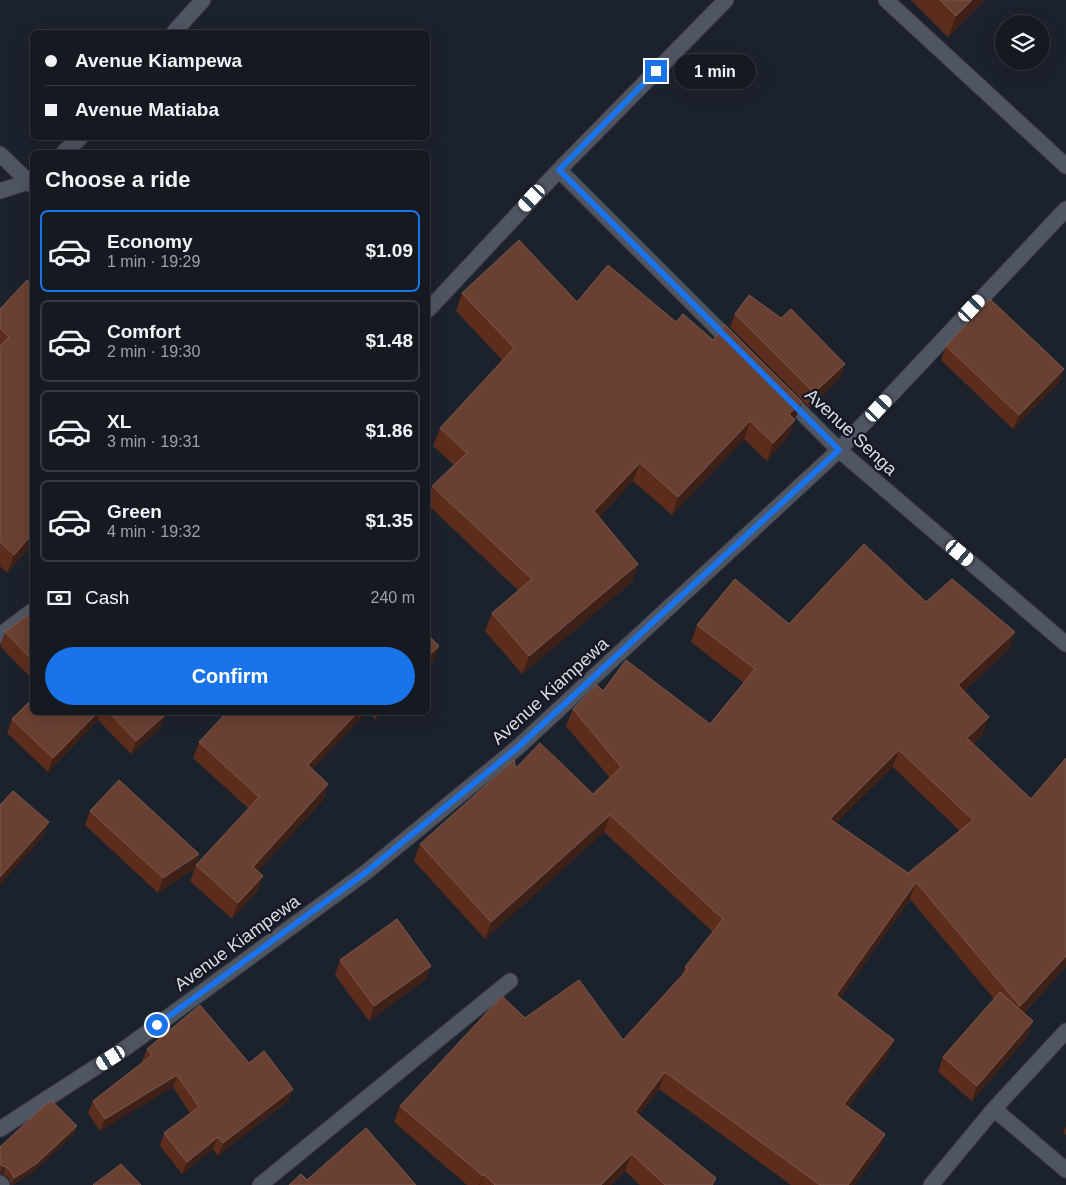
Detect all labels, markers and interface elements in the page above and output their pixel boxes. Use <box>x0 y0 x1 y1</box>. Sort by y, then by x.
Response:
map controls <box>995 15 1050 70</box>
button: layers <box>995 15 1050 70</box>
text: Avenue Kiampewa <box>75 50 242 71</box>
callout: 1 min <box>674 54 756 88</box>
route end <box>645 60 667 82</box>
text: 1 min <box>694 63 736 80</box>
text: Avenue Matiaba <box>75 99 219 120</box>
text: Choose a ride <box>45 167 190 192</box>
car <box>516 182 547 214</box>
icon: car <box>47 229 92 274</box>
text: Economy <box>107 231 193 252</box>
text: $1.09 <box>365 240 413 261</box>
text: 1 min · 19:29 <box>107 253 200 270</box>
car <box>956 292 987 324</box>
icon: car <box>47 319 92 364</box>
text: Comfort <box>107 321 181 342</box>
text: $1.48 <box>365 330 413 351</box>
text: 2 min · 19:30 <box>107 343 200 360</box>
street label: Avenue Senga <box>801 385 902 480</box>
car <box>863 392 894 424</box>
icon: car <box>47 409 92 454</box>
text: XL <box>107 411 131 432</box>
text: $1.86 <box>365 420 413 441</box>
text: 3 min · 19:31 <box>107 433 200 450</box>
icon: car <box>47 499 92 544</box>
text: Green <box>107 501 162 522</box>
text: $1.35 <box>365 510 413 531</box>
text: 4 min · 19:32 <box>107 523 200 540</box>
car <box>943 538 976 568</box>
icon: cash <box>45 584 73 612</box>
text: Cash <box>85 587 129 608</box>
text: 240 m <box>371 589 415 606</box>
street label: Avenue Kiampewa <box>488 633 613 749</box>
button: Confirm <box>45 647 415 705</box>
street label: Avenue Kiampewa <box>171 890 304 995</box>
route start <box>146 1014 168 1036</box>
car <box>94 1044 127 1072</box>

